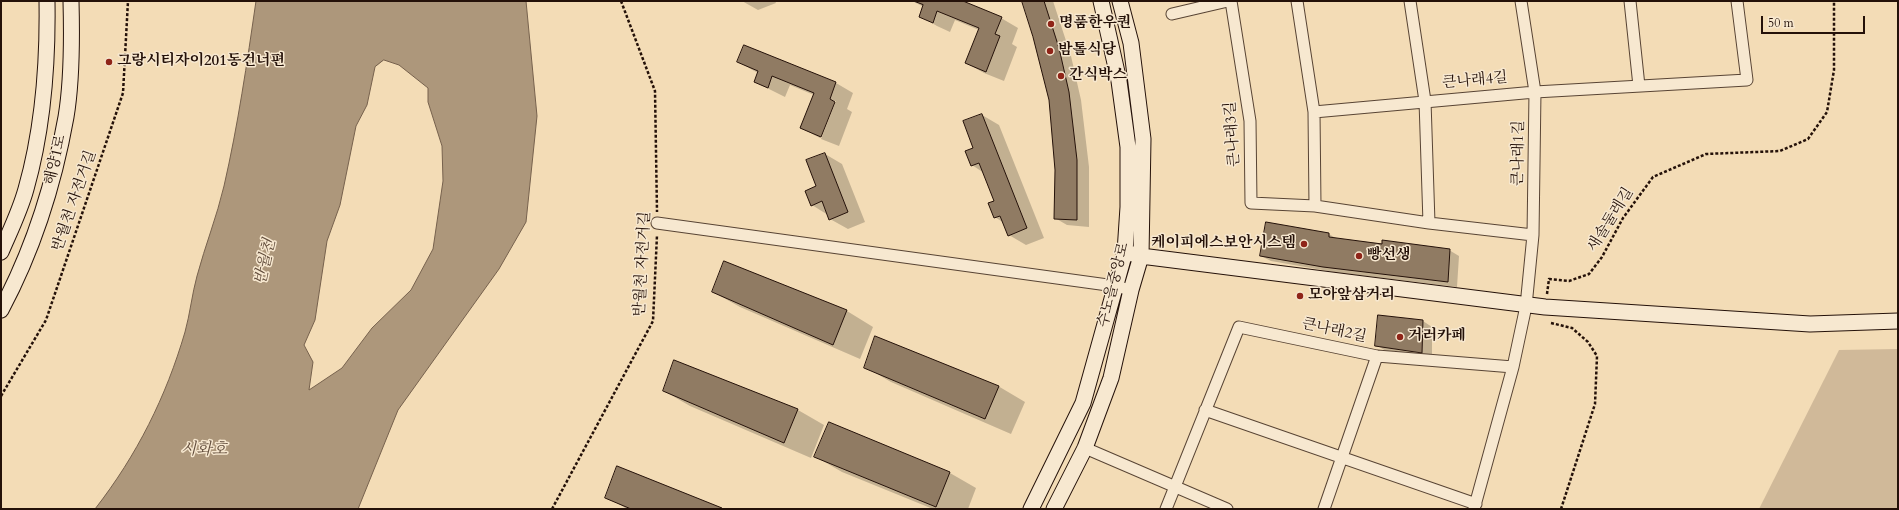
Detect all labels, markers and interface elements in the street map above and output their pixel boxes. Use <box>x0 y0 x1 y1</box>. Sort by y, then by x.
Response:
scale bar <box>1763 8 1867 34</box>
place label: 명품한우퀀 <box>1059 15 1131 33</box>
text: 50 m <box>1768 15 1794 31</box>
marker: 명품한우퀀 <box>1046 19 1056 29</box>
place label: 밤톨식당 <box>1058 42 1116 60</box>
marker: 밤톨식당 <box>1045 46 1055 56</box>
place label: 그랑시티자이201동건너편 <box>117 53 285 71</box>
marker: 그랑시티자이201동건너편 <box>104 57 114 67</box>
place label: 간식박스 <box>1069 67 1127 85</box>
street label: 큰나래4길 <box>1442 69 1508 93</box>
marker: 간식박스 <box>1056 71 1066 81</box>
street label: 큰나래3길 <box>1222 101 1244 167</box>
street label: 큰나래1길 <box>1509 120 1529 186</box>
street label: 해양1로 <box>41 133 71 187</box>
street label: 반월천 자전거길 <box>49 148 101 254</box>
street label: 새솔둘레길 <box>1584 185 1638 255</box>
street label: 반월천 자전거길 <box>631 211 655 317</box>
place label: 케이피에스보안시스템 <box>1151 235 1296 253</box>
water label: 반월천 <box>251 237 281 287</box>
marker: 케이피에스보안시스템 <box>1299 239 1309 249</box>
street label: 수노을중앙로 <box>1095 241 1133 329</box>
place label: 빵선생 <box>1367 247 1410 265</box>
marker: 빵선생 <box>1354 251 1364 261</box>
place label: 모아앞삼거리 <box>1308 287 1395 305</box>
marker: 모아앞삼거리 <box>1295 291 1305 301</box>
street label: 큰나래2길 <box>1300 315 1368 347</box>
place label: 거러카페 <box>1408 328 1466 346</box>
marker: 거러카페 <box>1395 332 1405 342</box>
water label: 시화호 <box>181 440 227 460</box>

